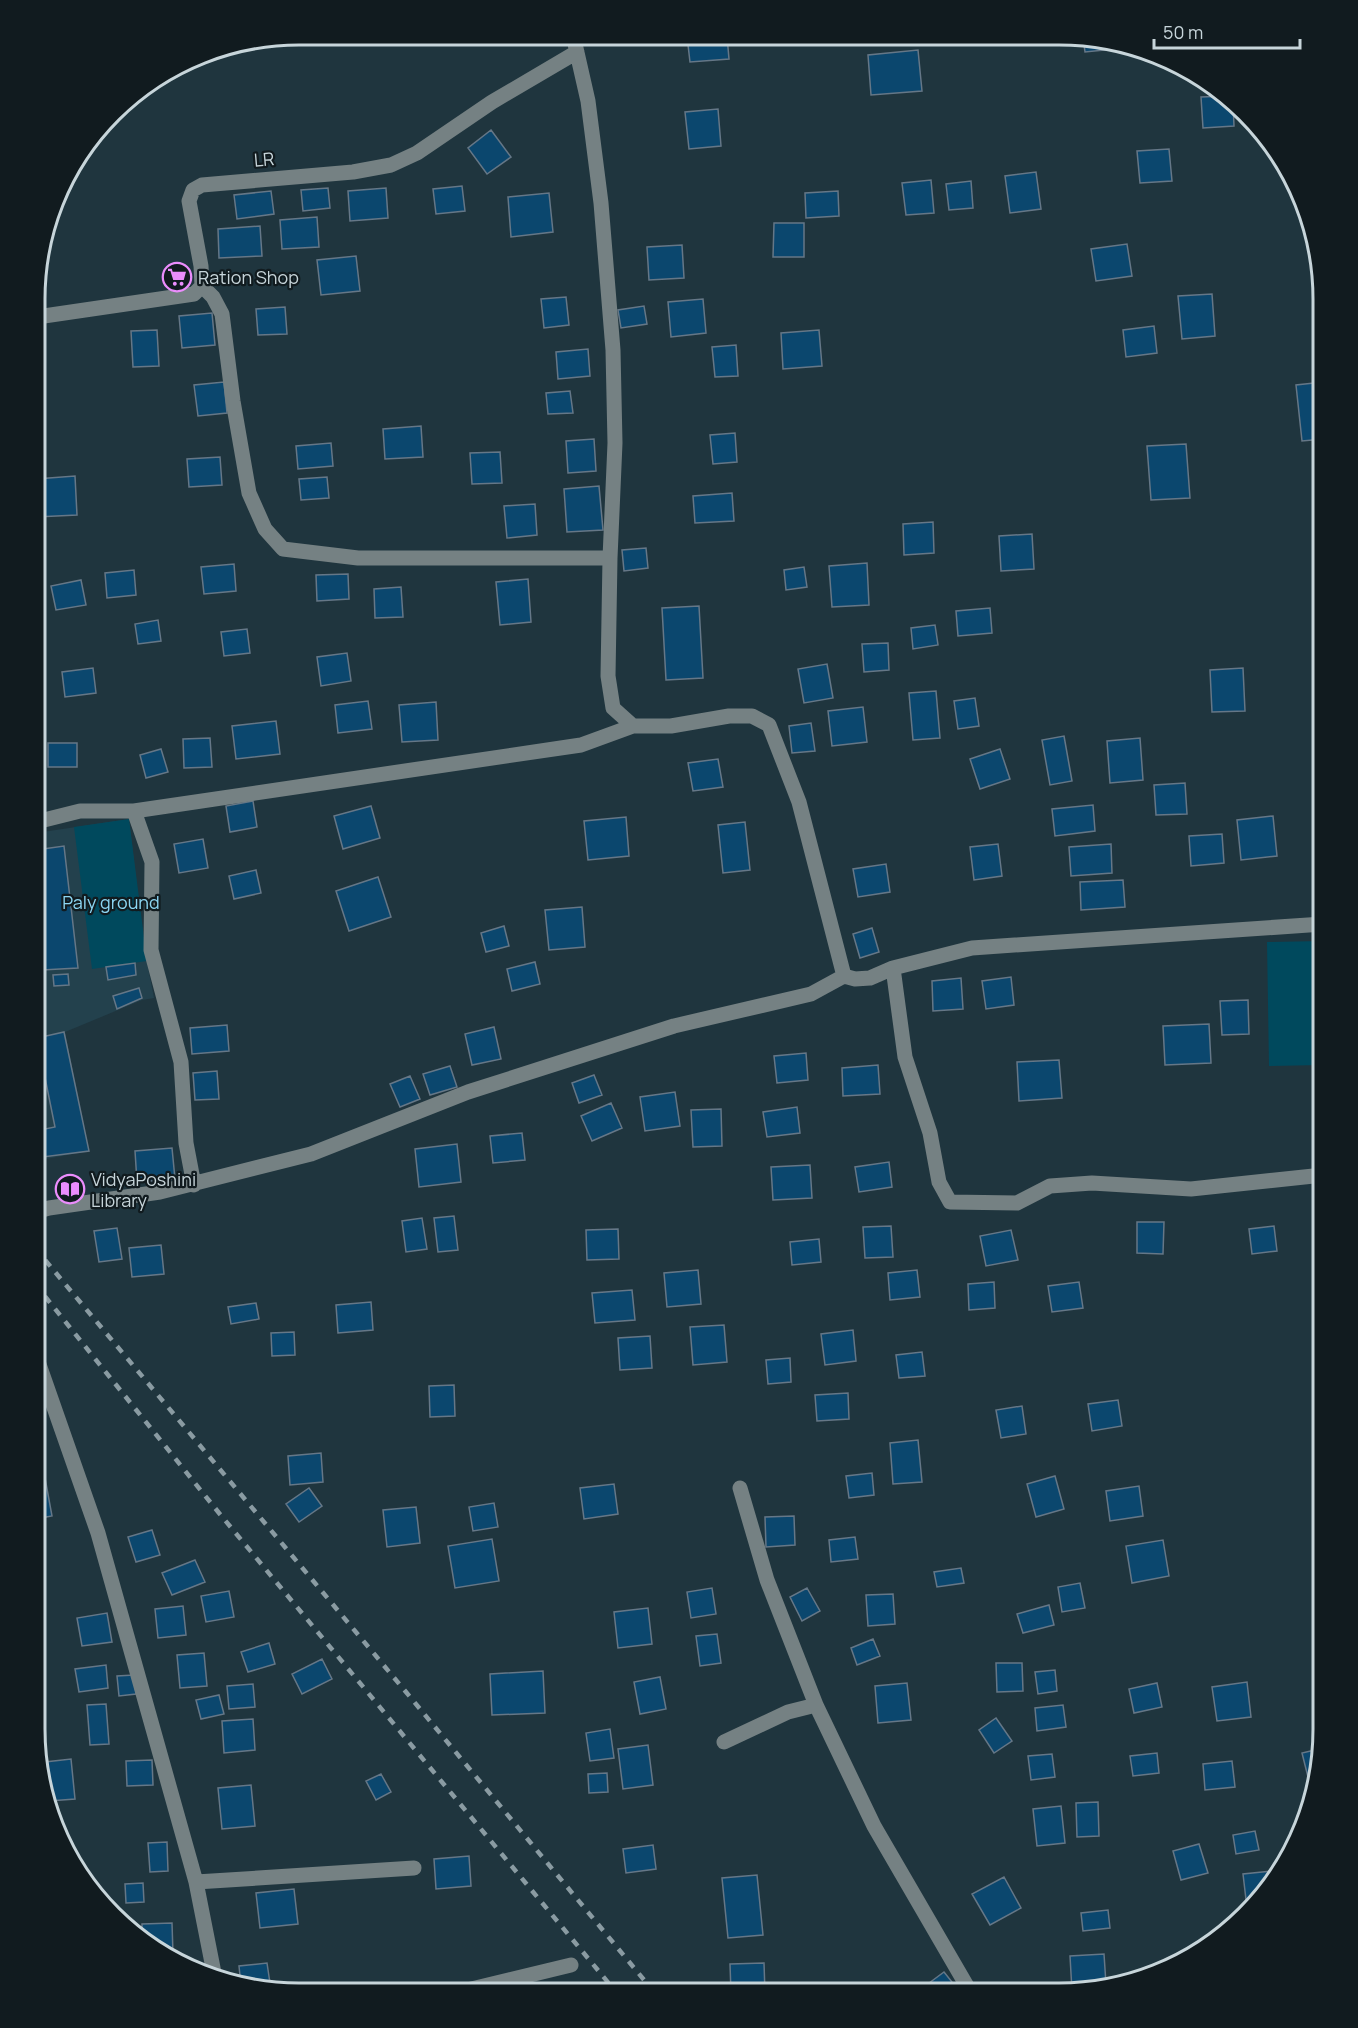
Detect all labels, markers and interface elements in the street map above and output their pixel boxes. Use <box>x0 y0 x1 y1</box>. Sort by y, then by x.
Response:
scale bar <box>1154 12 1300 50</box>
text: 50 m <box>1163 20 1203 44</box>
street label: LR <box>253 146 275 172</box>
supermarket icon: Ration Shop <box>161 261 193 293</box>
place label: Ration Shop <box>198 265 299 289</box>
park label: Paly ground <box>62 890 160 914</box>
place label: VidyaPoshini Library <box>91 1167 196 1212</box>
library icon: VidyaPoshini Library <box>54 1173 86 1205</box>

